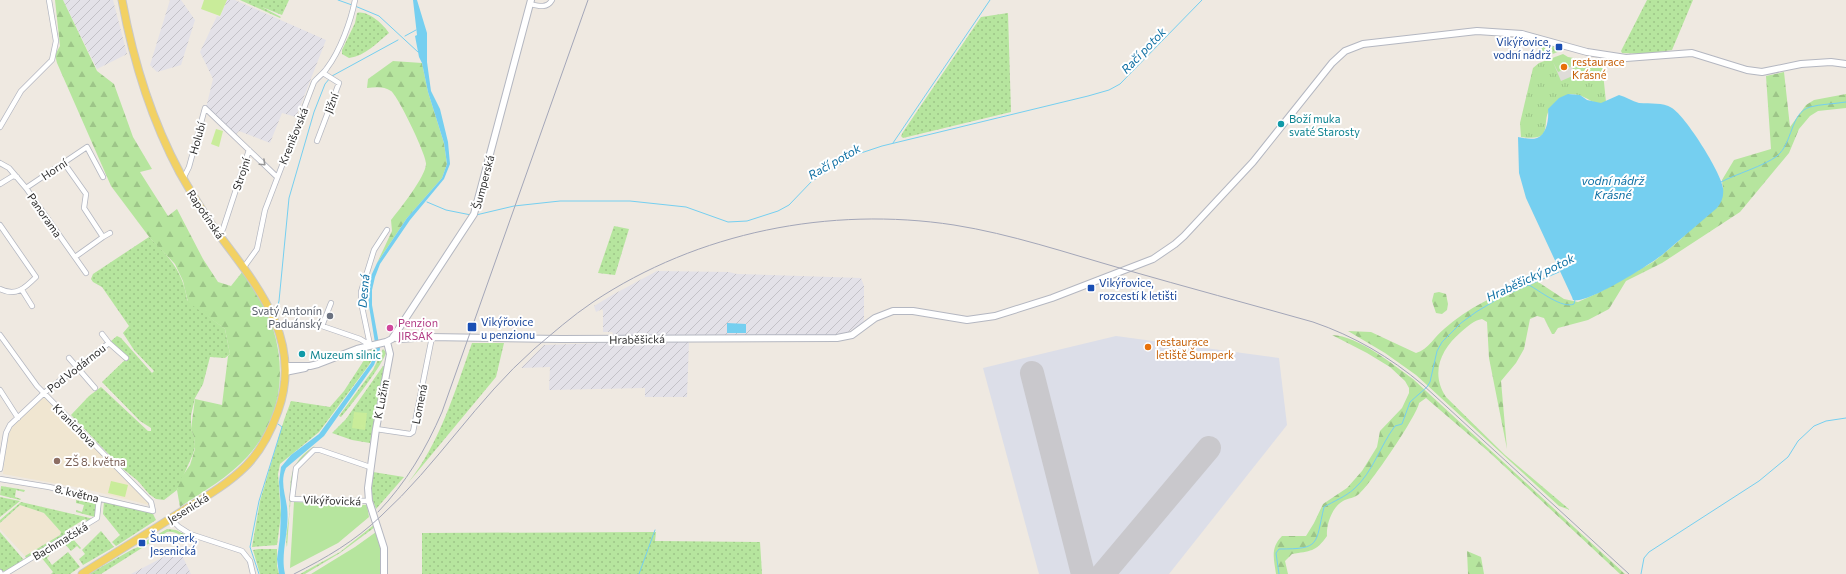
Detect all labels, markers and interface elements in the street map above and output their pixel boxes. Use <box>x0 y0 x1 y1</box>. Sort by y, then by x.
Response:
water label: Račí potok <box>1118 24 1169 76</box>
place label: Vikýřovice, vodní nádrž <box>1493 35 1552 61</box>
marker: Vikýřovice, vodní nádrž <box>1554 42 1564 52</box>
place label: restaurace Krásné <box>1572 55 1625 81</box>
marker: restaurace Krásné <box>1559 62 1569 72</box>
street label: Jižní <box>321 90 342 115</box>
street label: Krenišovská <box>276 106 310 166</box>
place label: Boží muka svaté Starosty <box>1289 112 1360 138</box>
street label: Holubí <box>186 119 208 156</box>
marker: Boží muka svaté Starosty <box>1276 119 1286 129</box>
water label: Račí potok <box>805 140 863 182</box>
street label: Šumperská <box>469 153 496 210</box>
street label: Horní <box>39 155 70 182</box>
street label: Strojní <box>230 155 253 192</box>
one-way arrow <box>258 158 266 166</box>
water label: vodní nádrž Krásné <box>1581 173 1646 201</box>
street label: Rapotínská <box>185 187 227 241</box>
street label: Panorama <box>25 190 65 240</box>
water label: Hraběšický potok <box>1484 250 1577 304</box>
water label: Desná <box>355 273 372 308</box>
place label: Vikýřovice, rozcestí k letišti <box>1099 276 1177 302</box>
marker: Vikýřovice, rozcestí k letišti <box>1086 283 1096 293</box>
place label: Svatý Antonín Paduánský <box>252 304 322 330</box>
marker: Svatý Antonín Paduánský <box>325 311 335 321</box>
place label: Vikýřovice u penzionu <box>481 315 535 341</box>
place label: Penzion JIRSÁK <box>398 316 438 343</box>
marker: Vikýřovice u penzionu <box>466 321 478 333</box>
marker: Penzion JIRSÁK <box>385 323 395 333</box>
street label: Hraběšická <box>609 332 665 346</box>
place label: restaurace letiště Šumperk <box>1156 335 1234 361</box>
street label: Pod Vodárnou <box>44 341 108 395</box>
marker: restaurace letiště Šumperk <box>1143 342 1153 352</box>
place label: Muzeum silnic <box>310 348 381 361</box>
marker: Muzeum silnic <box>297 349 307 359</box>
street label: K Lužím <box>371 378 391 420</box>
street label: Lomená <box>409 383 429 425</box>
street label: Kranichova <box>51 401 99 449</box>
place label: ZŠ 8. května <box>65 454 126 468</box>
marker: ZŠ 8. května <box>52 456 62 466</box>
street label: 8. května <box>54 482 100 504</box>
street label: Jesenická <box>165 490 211 527</box>
street label: Vikýřovická <box>303 492 361 508</box>
street label: Bachmačská <box>30 519 90 563</box>
place label: Šumperk, Jesenická <box>150 530 197 558</box>
marker: Šumperk, Jesenická <box>137 538 147 548</box>

